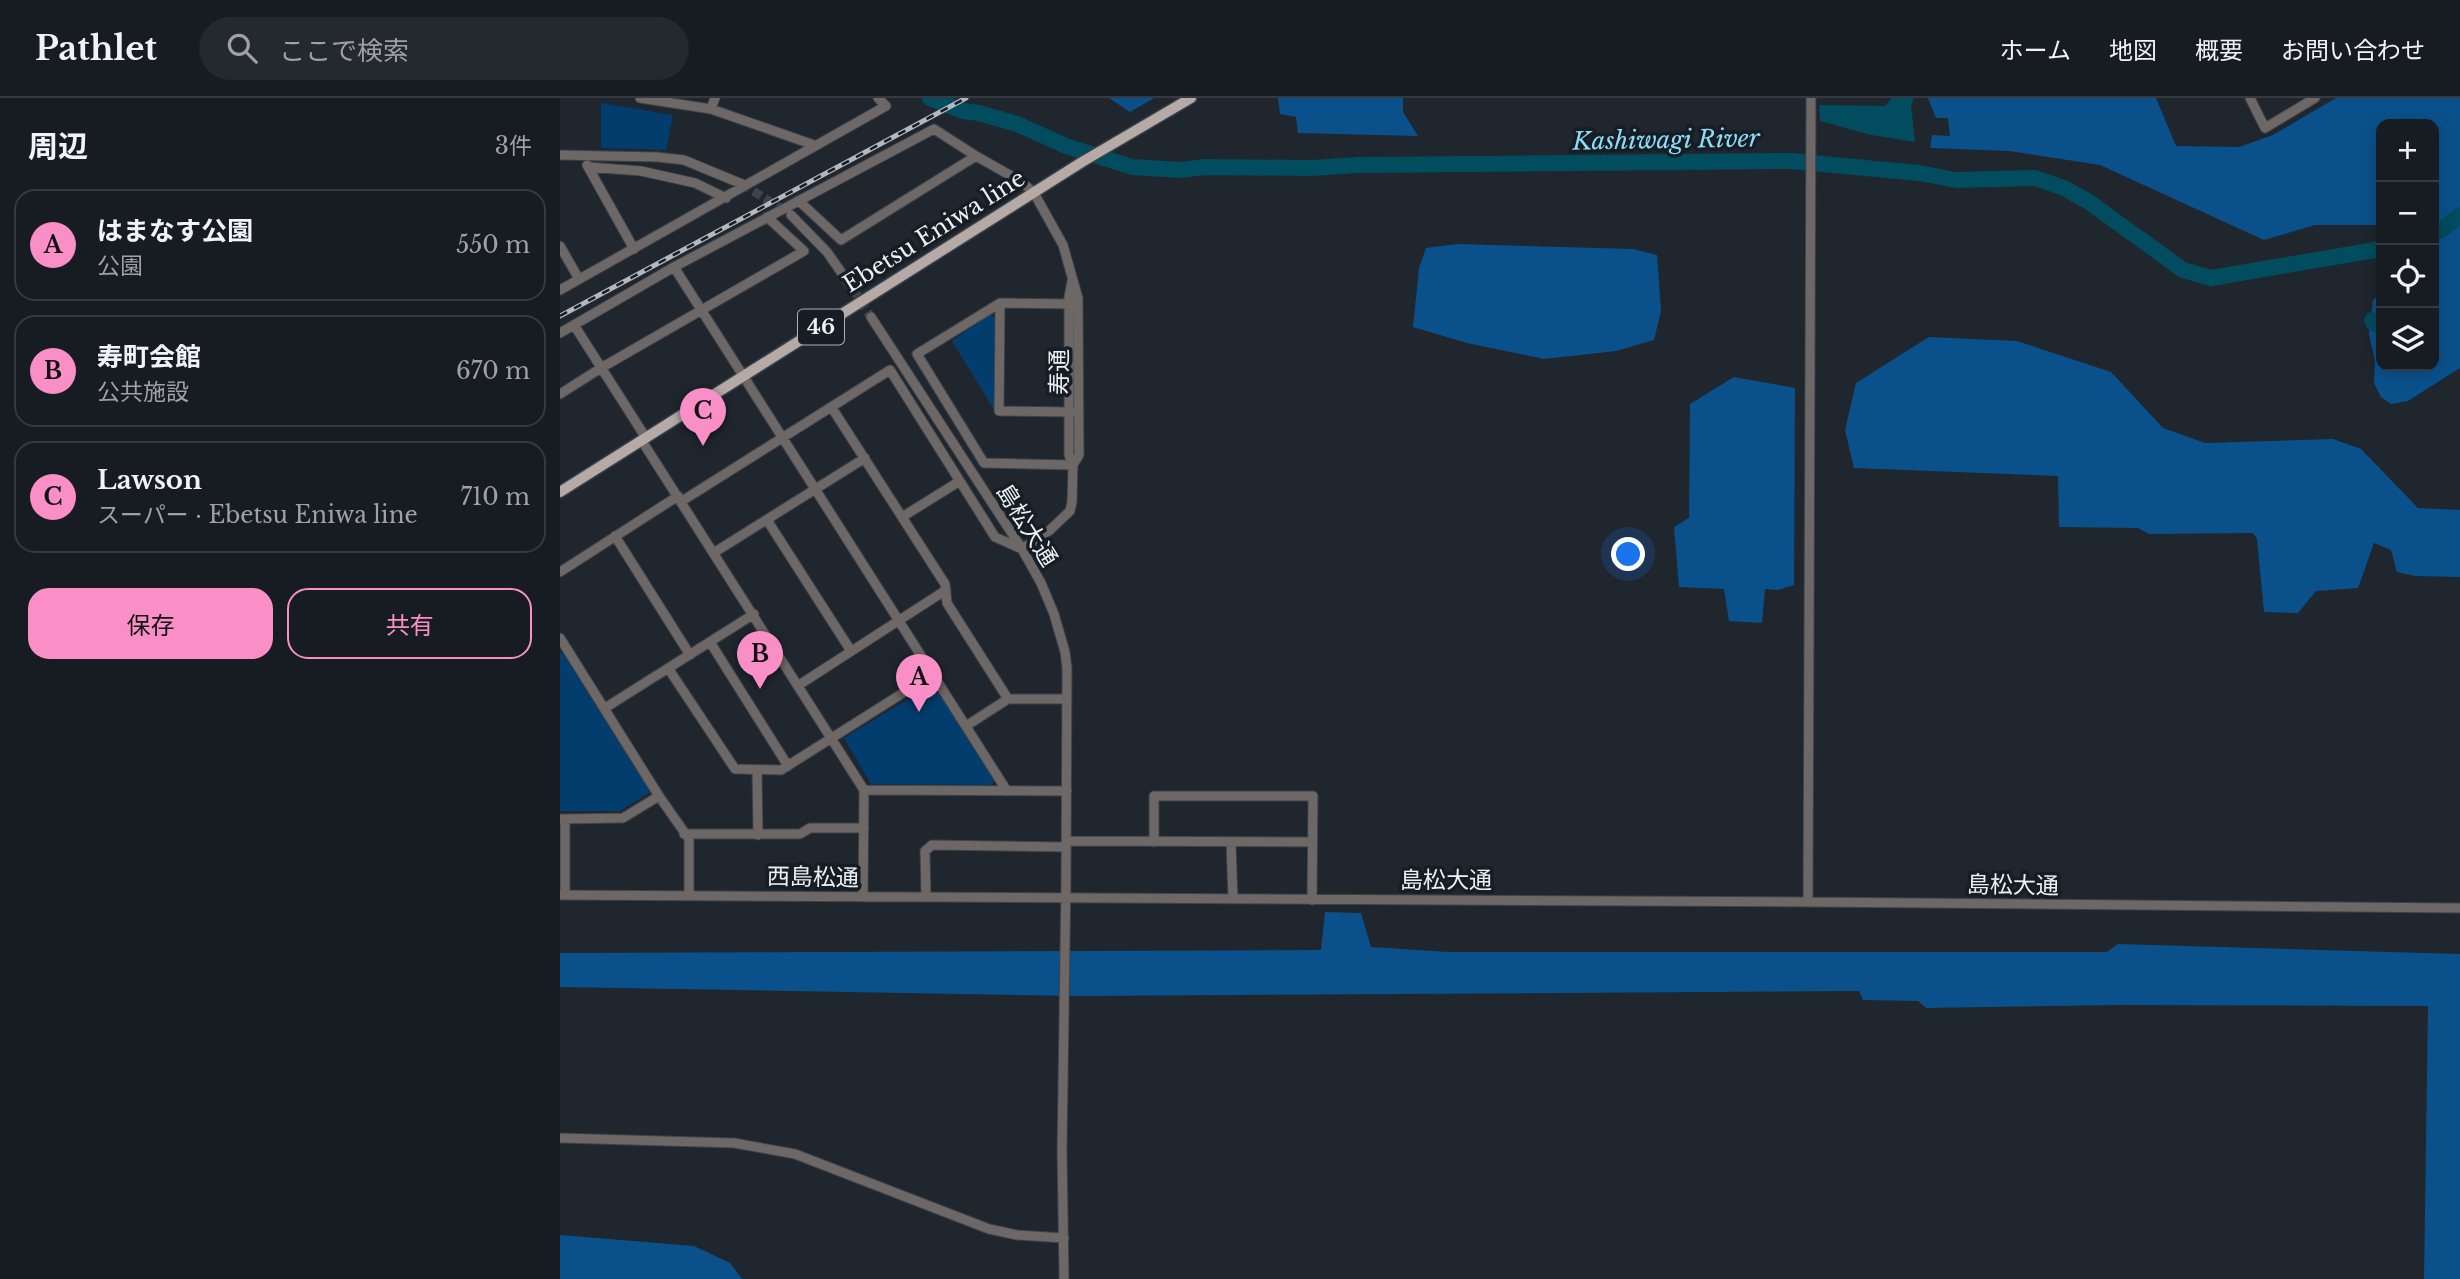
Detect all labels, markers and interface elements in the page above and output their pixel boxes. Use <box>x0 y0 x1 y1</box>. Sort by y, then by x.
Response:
search box <box>199 17 689 80</box>
text: Pathlet <box>35 28 157 69</box>
icon: search <box>223 29 261 67</box>
text: ここで検索 <box>279 35 409 67</box>
text: ホーム <box>2000 36 2071 65</box>
text: 地図 <box>2109 36 2157 65</box>
text: 概要 <box>2195 36 2243 65</box>
text: お問い合わせ <box>2281 36 2425 65</box>
map controls <box>2376 119 2439 371</box>
button: + <box>2376 119 2439 182</box>
water label: Kashiwagi River <box>1571 123 1761 156</box>
text: 周辺 <box>28 128 88 165</box>
text: 3件 <box>495 132 532 160</box>
street label: Ebetsu Eniwa line <box>838 164 1030 298</box>
button: − <box>2376 182 2439 245</box>
text: はまなす公園 <box>97 215 253 247</box>
text: A <box>44 231 62 259</box>
text: 550 m <box>456 231 530 259</box>
button: locate <box>2376 245 2439 308</box>
text: 公園 <box>97 252 143 280</box>
button: layers <box>2376 308 2439 371</box>
road number: 46 <box>798 310 844 344</box>
text: 寿町会館 <box>97 341 201 373</box>
street label: 寿通 <box>1045 349 1073 395</box>
text: B <box>44 357 62 385</box>
text: 670 m <box>456 357 530 385</box>
text: 公共施設 <box>97 378 189 406</box>
pin: C <box>680 388 726 446</box>
text: Lawson <box>97 464 202 496</box>
street label: 島松大通 <box>991 479 1063 571</box>
text: C <box>44 483 62 511</box>
text: 710 m <box>460 483 530 511</box>
text: スーパー · Ebetsu Eniwa line <box>97 501 418 529</box>
your location <box>1611 537 1645 571</box>
button: 保存 <box>28 588 273 659</box>
button: 共有 <box>287 588 532 659</box>
pin: B <box>737 631 783 689</box>
pin: A <box>896 654 942 712</box>
street label: 西島松通 <box>767 862 859 892</box>
street label: 島松大通 <box>1400 866 1492 894</box>
street label: 島松大通 <box>1967 870 2059 900</box>

